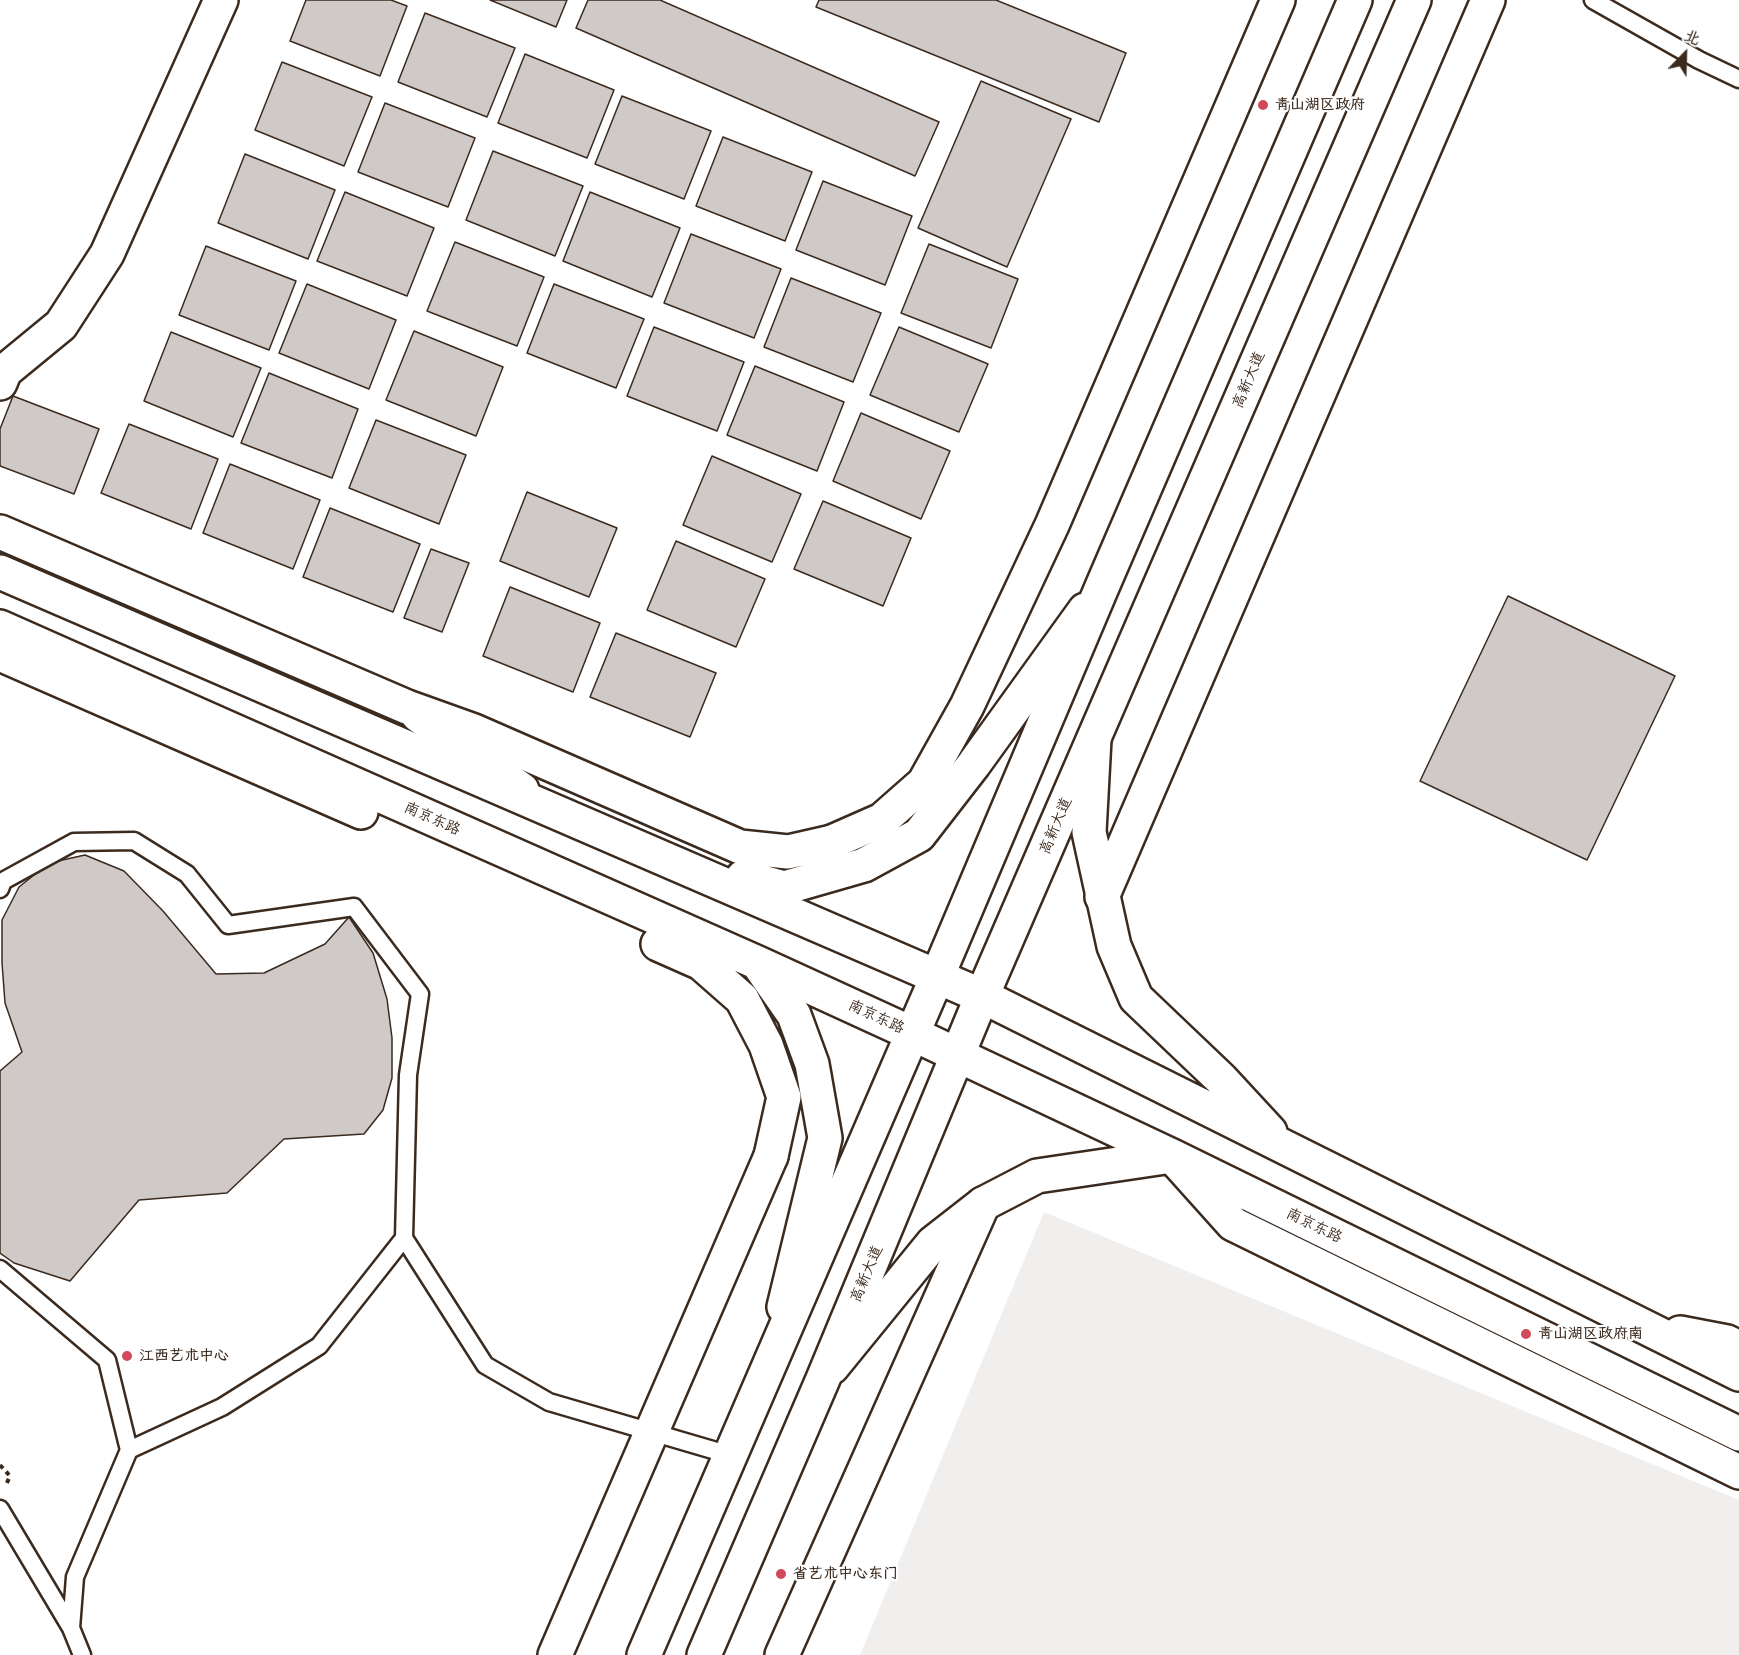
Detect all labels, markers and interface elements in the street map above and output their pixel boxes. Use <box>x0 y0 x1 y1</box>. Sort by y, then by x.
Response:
north arrow <box>1655 24 1715 84</box>
text: 北 <box>1681 24 1704 50</box>
place label: 青山湖区政府 <box>1275 96 1365 114</box>
marker: 青山湖区政府 <box>1256 98 1270 112</box>
street label: 高新大道 <box>1229 349 1269 411</box>
street label: 高新大道 <box>1036 795 1076 857</box>
street label: 南京东路 <box>401 799 463 839</box>
street label: 南京东路 <box>845 996 907 1038</box>
street label: 南京东路 <box>1283 1205 1345 1247</box>
street label: 高新大道 <box>847 1243 887 1305</box>
place label: 青山湖区政府南 <box>1538 1325 1643 1343</box>
marker: 青山湖区政府南 <box>1519 1327 1533 1341</box>
place label: 江西艺术中心 <box>139 1347 229 1365</box>
marker: 江西艺术中心 <box>120 1349 134 1363</box>
place label: 省艺术中心东门 <box>793 1565 898 1583</box>
marker: 省艺术中心东门 <box>774 1567 788 1581</box>

